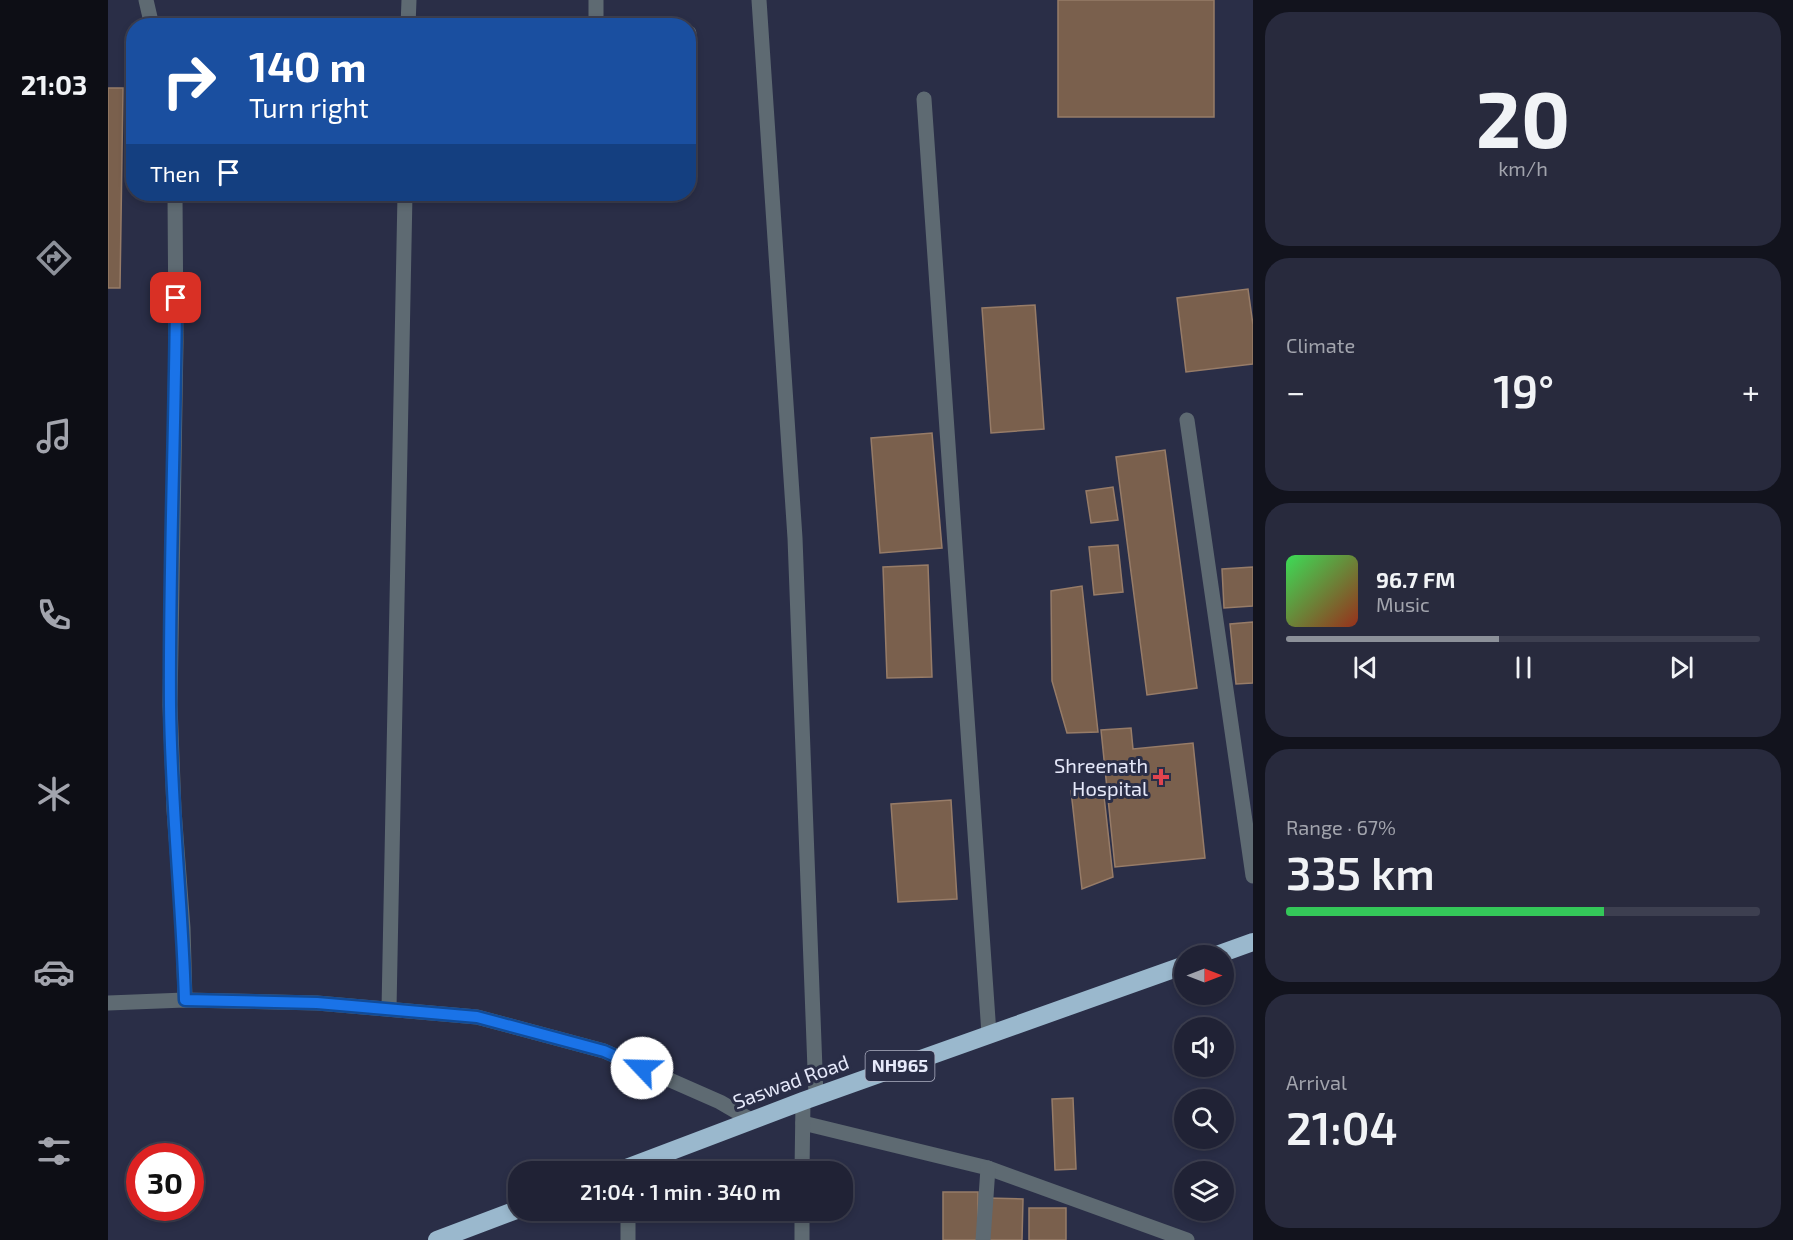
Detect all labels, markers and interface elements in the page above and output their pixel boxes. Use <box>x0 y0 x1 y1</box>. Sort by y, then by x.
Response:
text: 140 m <box>249 40 366 90</box>
icon: right <box>150 42 228 120</box>
text: 21:03 <box>21 68 87 100</box>
text: 20 <box>1476 70 1570 164</box>
text: Turn right <box>249 91 369 123</box>
icon: arrive <box>212 156 245 189</box>
text: km/h <box>1498 156 1548 180</box>
text: Then <box>150 160 200 186</box>
icon: directions <box>33 237 75 279</box>
pin <box>150 272 201 323</box>
icon: arrive <box>159 281 192 314</box>
text: Climate <box>1286 333 1355 357</box>
text: 19° <box>1493 363 1554 417</box>
text: − <box>1286 371 1305 411</box>
text: + <box>1742 371 1760 411</box>
icon: music <box>33 415 75 457</box>
text: 96.7 FM <box>1376 566 1455 592</box>
text: Music <box>1376 592 1430 616</box>
icon: phone <box>33 594 75 636</box>
icon: previous <box>1349 651 1382 684</box>
icon: pause <box>1507 651 1540 684</box>
icon: next <box>1665 651 1698 684</box>
place label: Shreenath Hospital <box>1054 753 1148 800</box>
marker: Shreenath Hospital <box>1152 768 1170 786</box>
icon: climate <box>33 773 75 815</box>
text: Range · 67% <box>1286 815 1396 839</box>
text: 335 km <box>1286 845 1435 899</box>
north arrow <box>1174 945 1234 1005</box>
map controls <box>1174 945 1234 1221</box>
icon: car <box>33 951 75 993</box>
button: sound <box>1174 1017 1234 1077</box>
position arrow <box>610 1036 674 1100</box>
street label: Saswad Road <box>729 1049 852 1113</box>
road number: NH965 <box>866 1051 934 1081</box>
text: Arrival <box>1286 1070 1347 1094</box>
button: search <box>1174 1089 1234 1149</box>
text: 21:04 <box>1286 1100 1398 1154</box>
icon: filters <box>33 1130 75 1172</box>
speed limit sign: 30 <box>126 1143 204 1221</box>
button: layers <box>1174 1161 1234 1221</box>
text: 21:04 · 1 min · 340 m <box>580 1178 781 1204</box>

